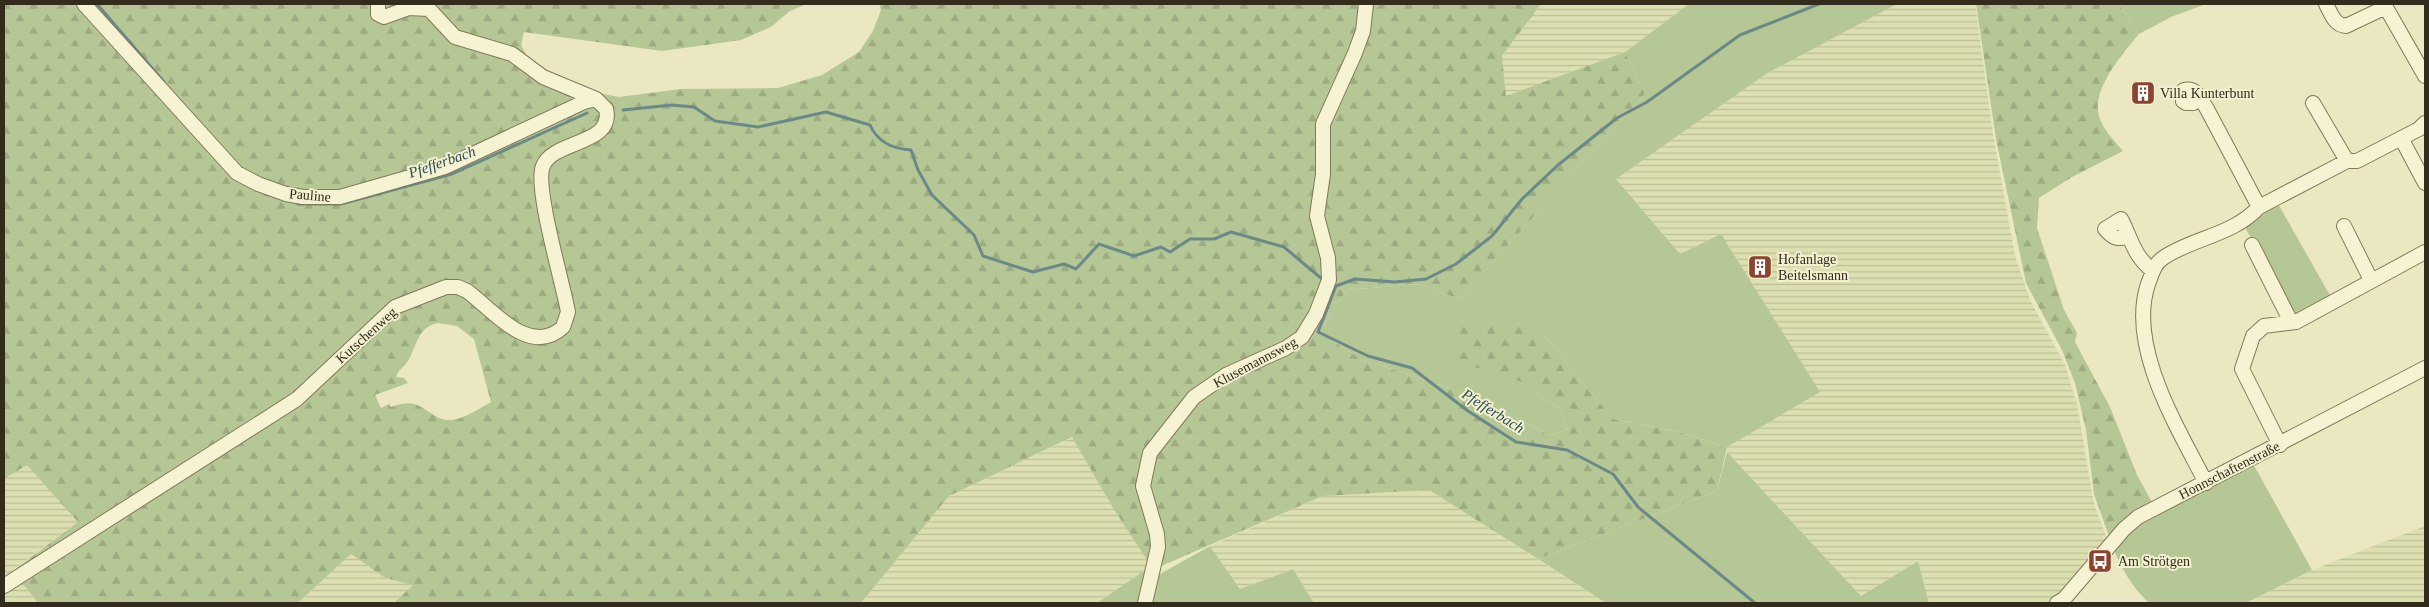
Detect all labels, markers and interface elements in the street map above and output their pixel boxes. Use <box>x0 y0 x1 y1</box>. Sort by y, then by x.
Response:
building icon: Villa Kunterbunt <box>2130 80 2156 106</box>
place label: Villa Kunterbunt <box>2160 86 2255 101</box>
water label: Pfefferbach <box>405 143 478 181</box>
street label: Pauline <box>288 186 332 205</box>
place label: Hofanlage Beitelsmann <box>1778 252 1848 283</box>
building icon: Hofanlage Beitelsmann <box>1747 254 1773 280</box>
street label: Kutschenweg <box>333 304 400 366</box>
street label: Klusemannsweg <box>1211 334 1300 391</box>
water label: Pfefferbach <box>1458 385 1527 436</box>
street label: Honnschaftenstraße <box>2176 439 2282 502</box>
bus stop icon: Am Strötgen <box>2087 548 2113 574</box>
place label: Am Strötgen <box>2118 554 2190 569</box>

